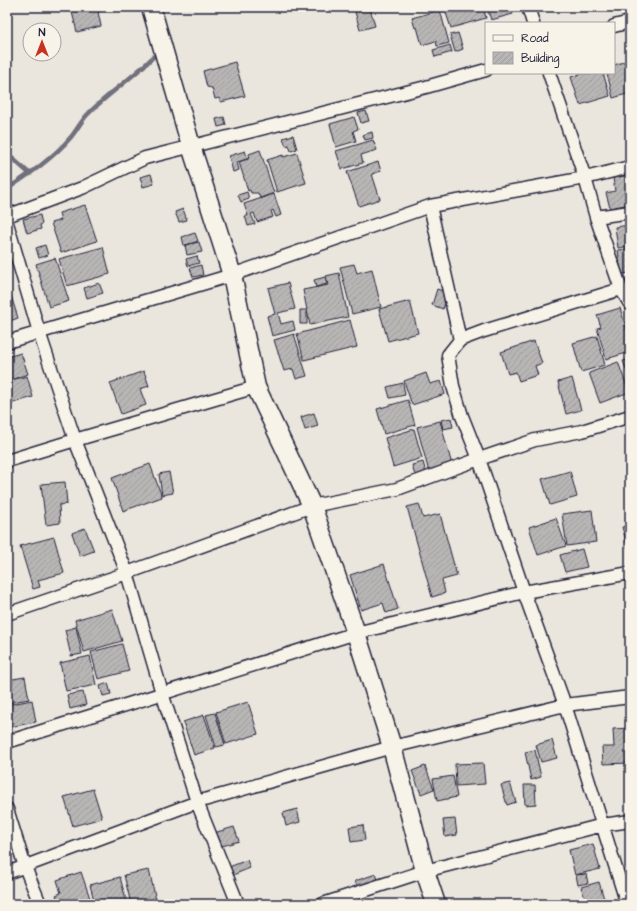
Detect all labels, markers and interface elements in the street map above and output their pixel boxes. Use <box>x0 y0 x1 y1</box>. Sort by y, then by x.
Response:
north arrow <box>22 22 62 62</box>
legend <box>485 22 615 74</box>
text: N <box>39 25 46 40</box>
text: Road <box>521 30 549 47</box>
text: Building <box>521 50 559 68</box>

